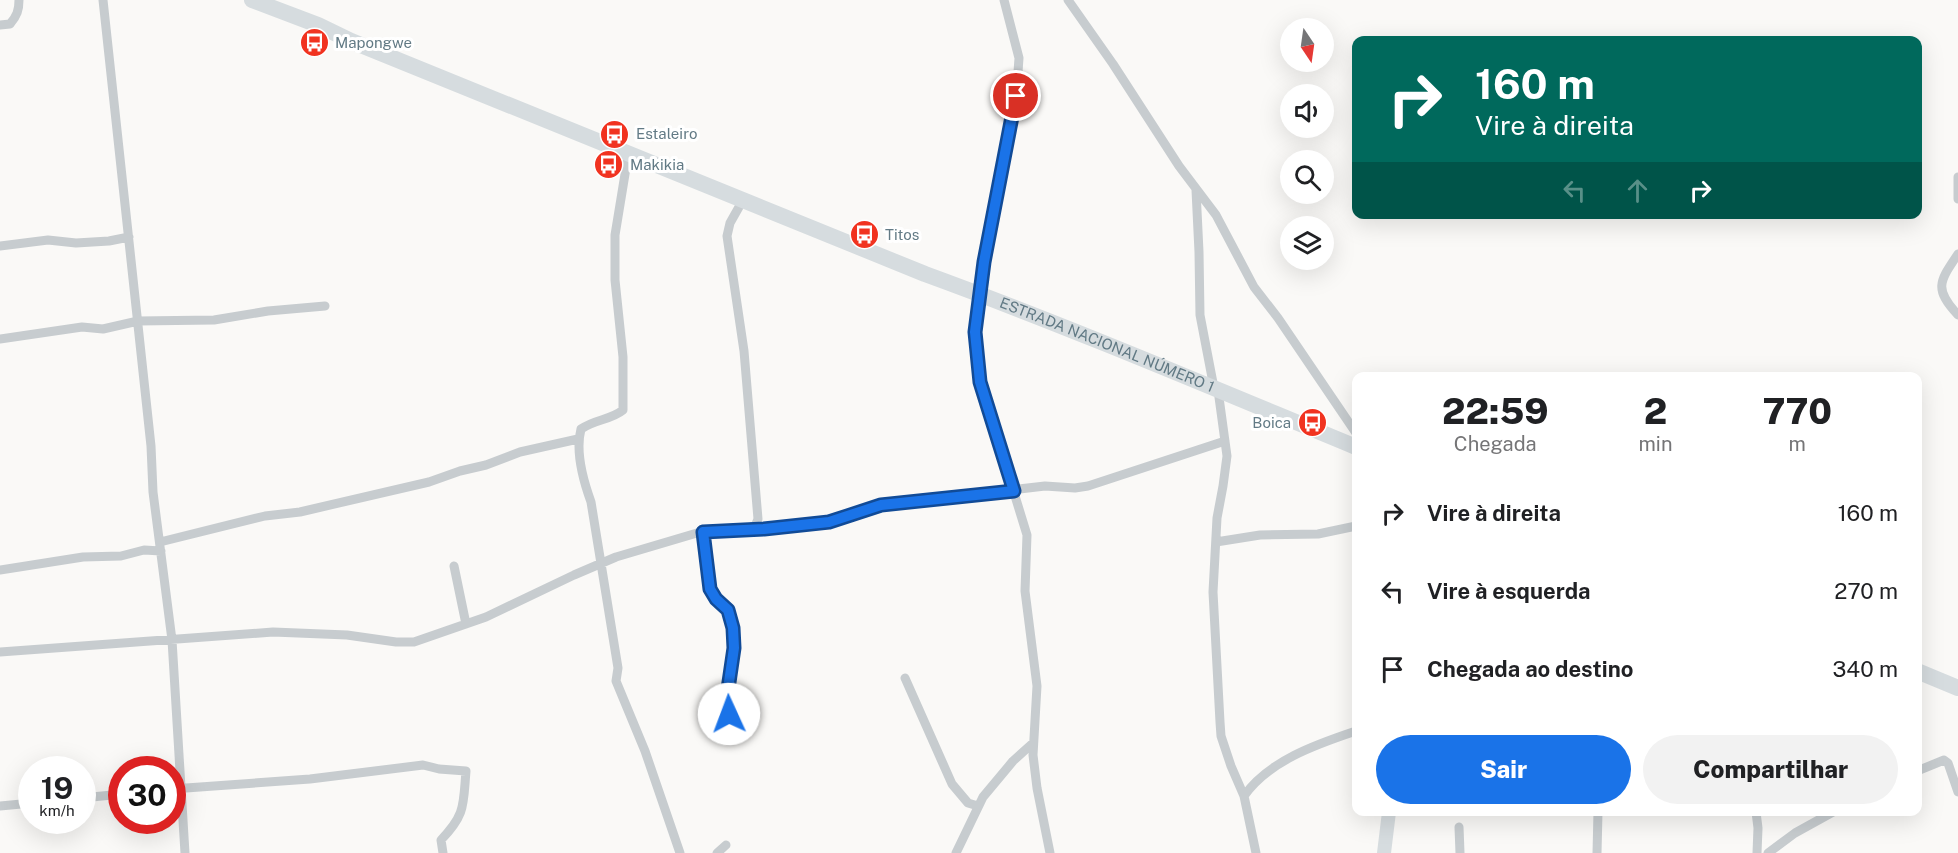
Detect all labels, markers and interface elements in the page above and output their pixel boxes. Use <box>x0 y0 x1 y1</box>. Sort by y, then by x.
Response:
north arrow <box>1280 18 1334 72</box>
map controls <box>1280 18 1334 270</box>
bus stop icon: Mapongwe <box>298 27 330 59</box>
place label: Mapongwe <box>335 34 412 51</box>
text: 160 m <box>1475 59 1595 108</box>
icon: right <box>1376 60 1454 138</box>
pin <box>990 70 1041 121</box>
icon: arrive <box>999 79 1032 112</box>
button: sound <box>1280 84 1334 138</box>
text: Vire à direita <box>1475 109 1634 141</box>
bus stop icon: Estaleiro <box>599 118 631 150</box>
place label: Estaleiro <box>636 125 697 142</box>
bus stop icon: Makikia <box>593 149 625 181</box>
button: search <box>1280 150 1334 204</box>
place label: Makikia <box>630 156 684 173</box>
icon: left <box>1558 174 1591 207</box>
icon: ahead <box>1621 174 1654 207</box>
icon: right <box>1684 174 1717 207</box>
button: layers <box>1280 216 1334 270</box>
bus stop icon: Titos <box>848 219 880 251</box>
place label: Titos <box>885 226 919 243</box>
street label: ESTRADA NACIONAL NÚMERO 1 <box>997 294 1217 395</box>
text: 22:59 <box>1442 390 1549 432</box>
text: 2 <box>1644 390 1667 432</box>
text: 770 <box>1762 390 1832 432</box>
bus stop icon: Boica <box>1296 407 1328 439</box>
place label: Boica <box>1252 414 1291 431</box>
text: Chegada <box>1454 432 1537 456</box>
text: min <box>1639 432 1672 456</box>
text: m <box>1789 432 1806 456</box>
icon: right <box>1376 497 1409 530</box>
text: Vire à direita <box>1427 500 1561 526</box>
text: 160 m <box>1838 500 1898 526</box>
icon: left <box>1376 575 1409 608</box>
text: Vire à esquerda <box>1427 578 1591 604</box>
text: 270 m <box>1834 578 1898 604</box>
icon: arrive <box>1376 653 1409 686</box>
text: Chegada ao destino <box>1427 656 1633 682</box>
text: 340 m <box>1833 656 1898 682</box>
position arrow <box>697 682 761 746</box>
button: Sair <box>1376 735 1631 804</box>
button: Compartilhar <box>1643 735 1898 804</box>
speed limit sign: 30 <box>108 756 186 834</box>
text: 19 <box>41 770 73 806</box>
text: km/h <box>39 802 75 819</box>

